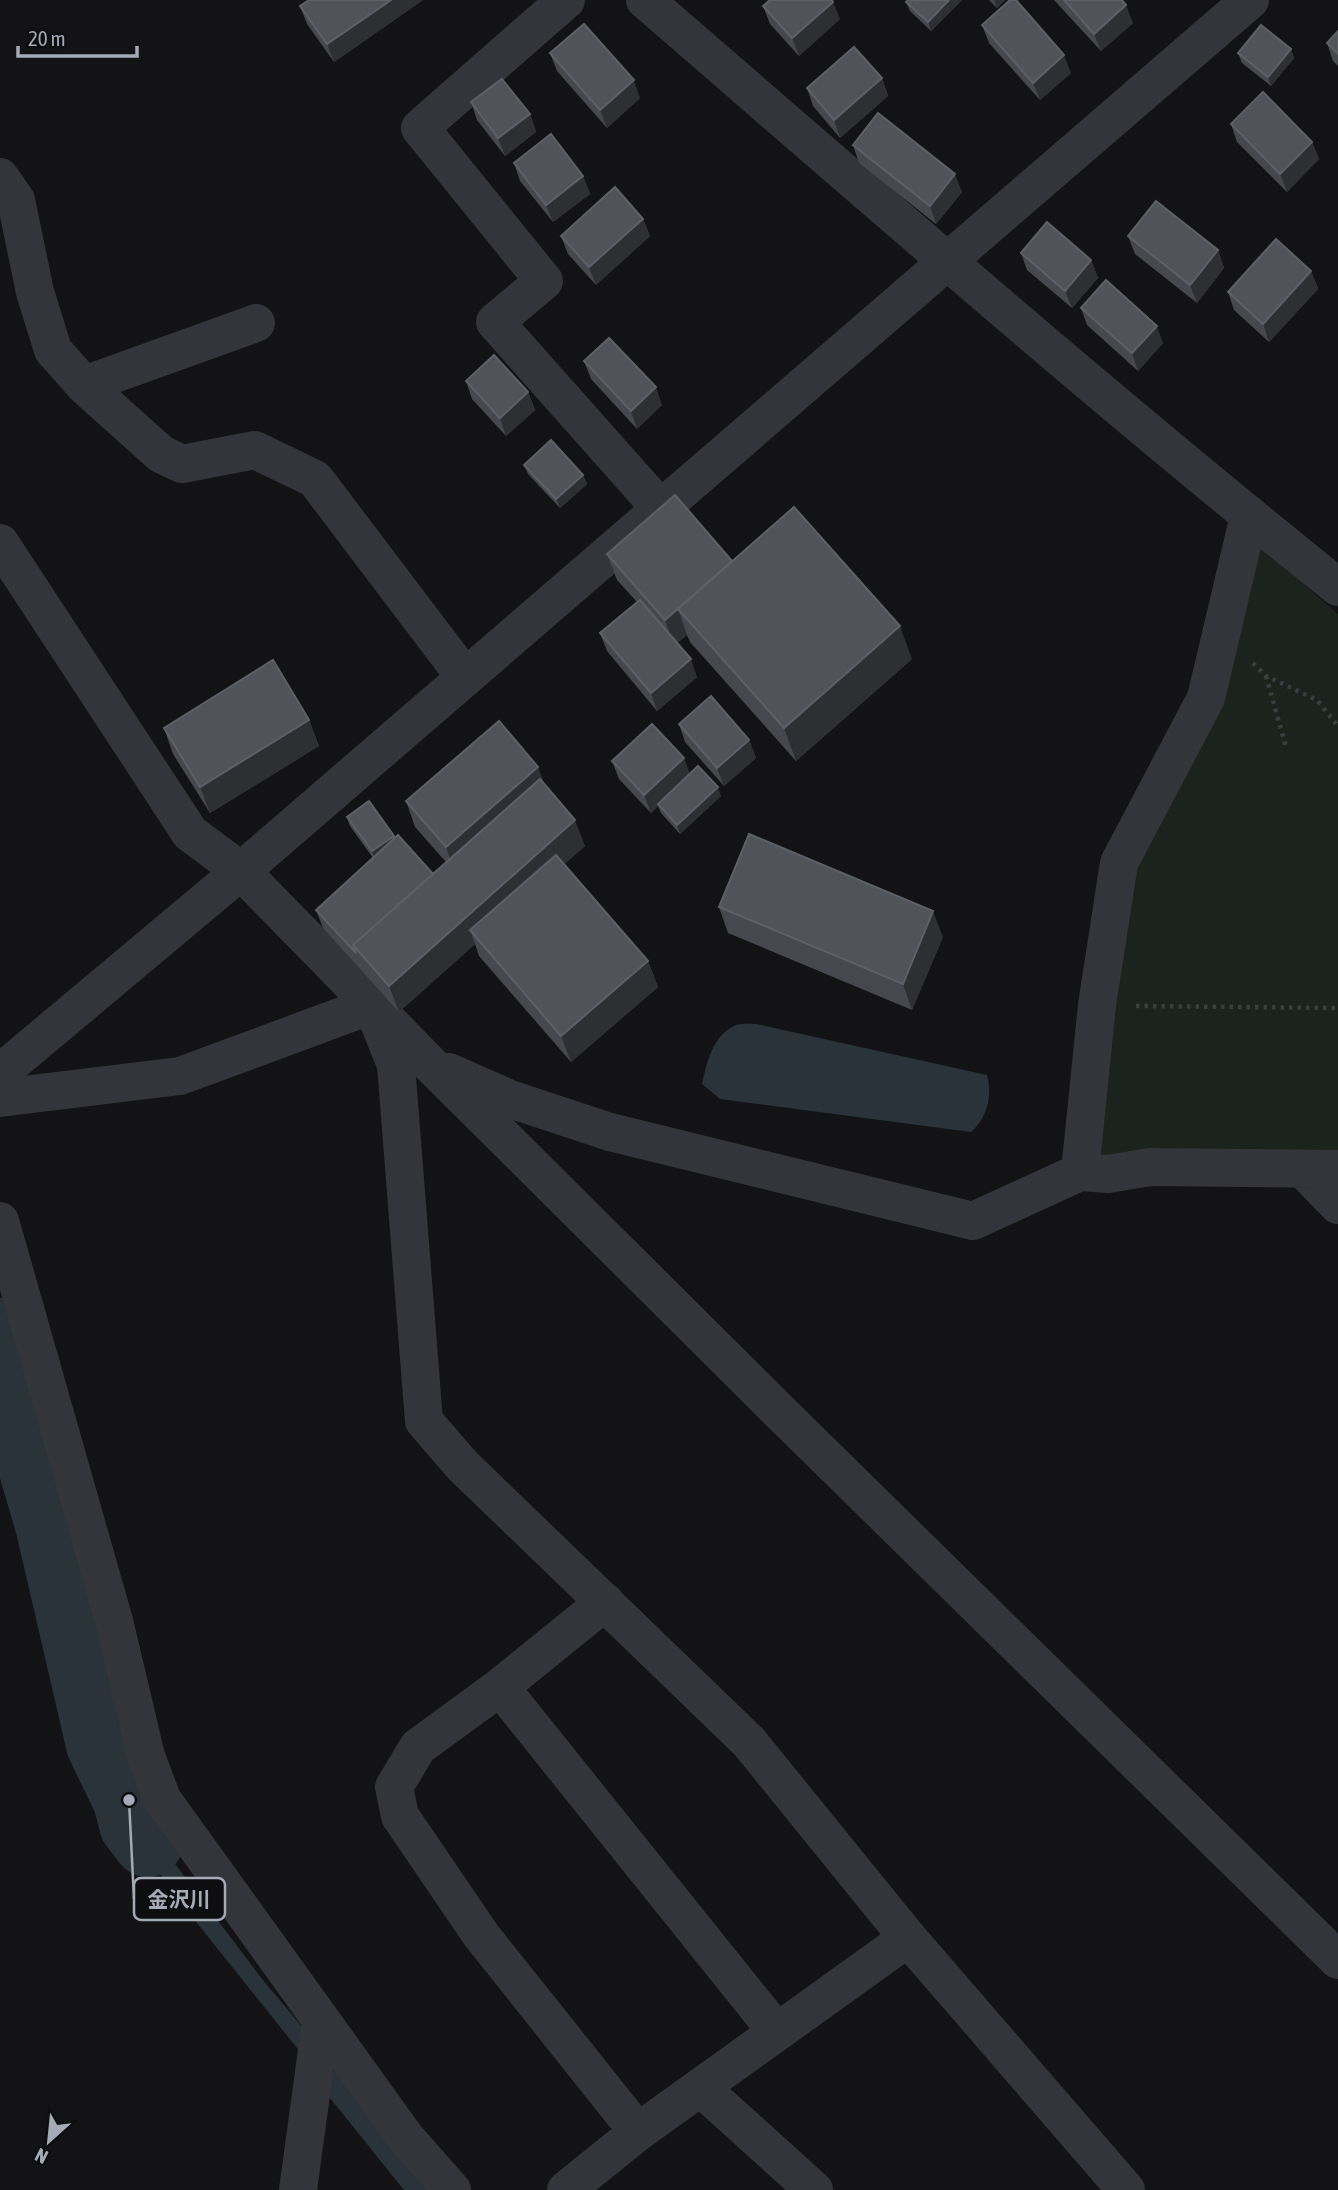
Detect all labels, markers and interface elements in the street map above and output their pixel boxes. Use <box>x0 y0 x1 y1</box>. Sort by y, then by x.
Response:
scale bar <box>18 14 136 58</box>
text: 20 m <box>28 26 66 50</box>
callout: 金沢川 <box>134 1878 225 1920</box>
text: 金沢川 <box>148 1887 211 1911</box>
north arrow <box>14 2106 84 2176</box>
text: N <box>31 2144 51 2168</box>

